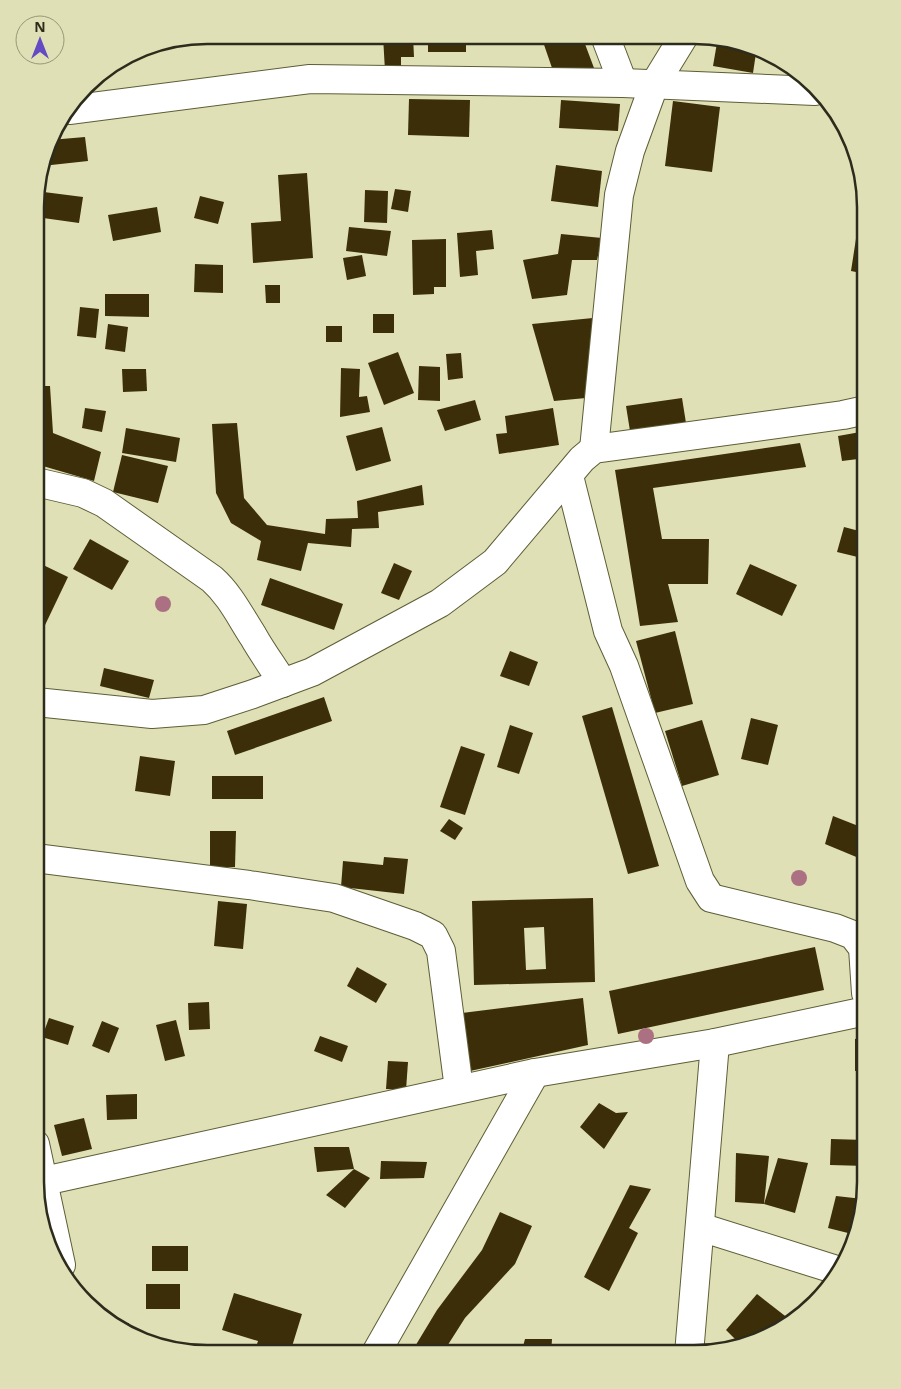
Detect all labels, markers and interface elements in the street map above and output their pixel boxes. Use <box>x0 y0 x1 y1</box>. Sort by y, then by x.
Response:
north arrow <box>15 15 65 65</box>
text: N <box>34 17 46 36</box>

